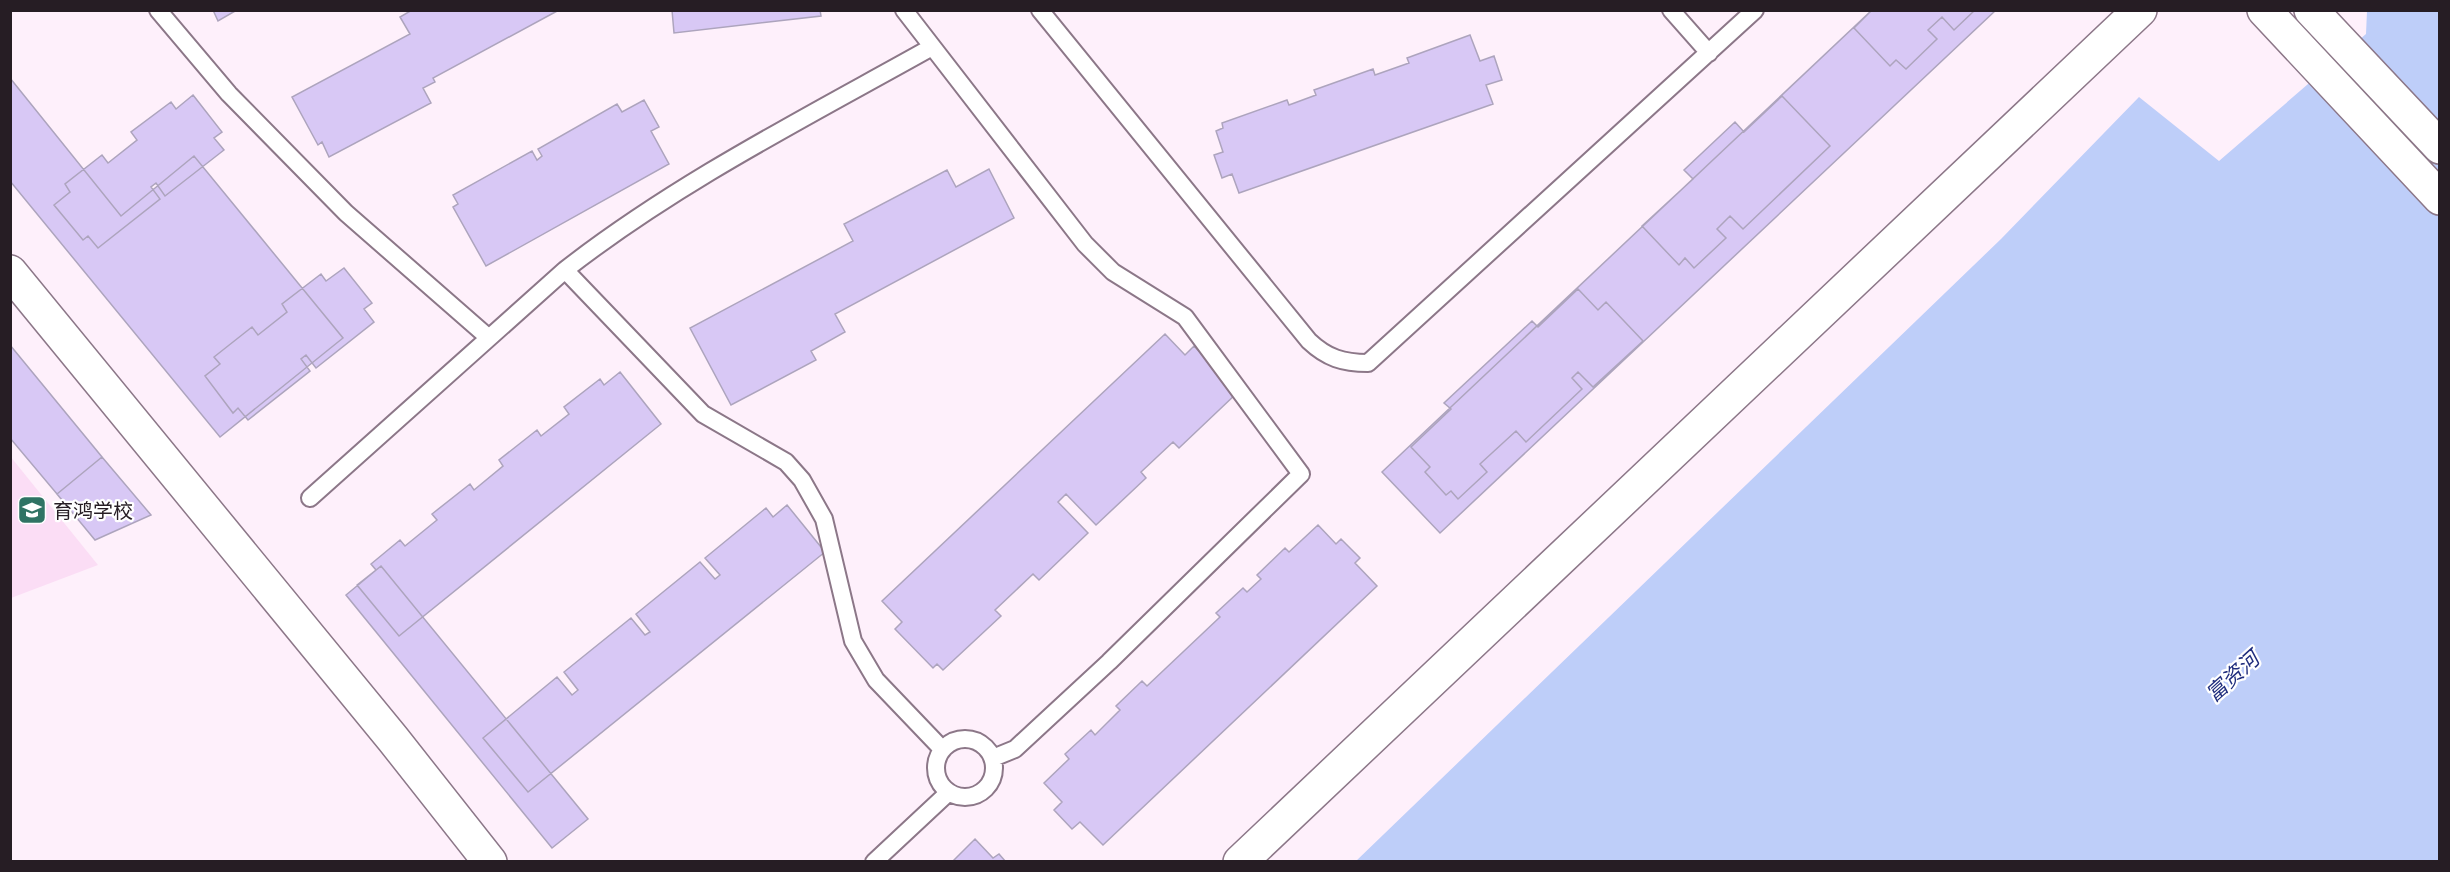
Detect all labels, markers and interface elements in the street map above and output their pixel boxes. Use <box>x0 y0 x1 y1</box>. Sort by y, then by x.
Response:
school or university icon: 育鸿学校 <box>16 494 48 526</box>
place label: 育鸿学校 <box>53 499 133 522</box>
water label: 富资河 <box>2201 643 2266 706</box>

